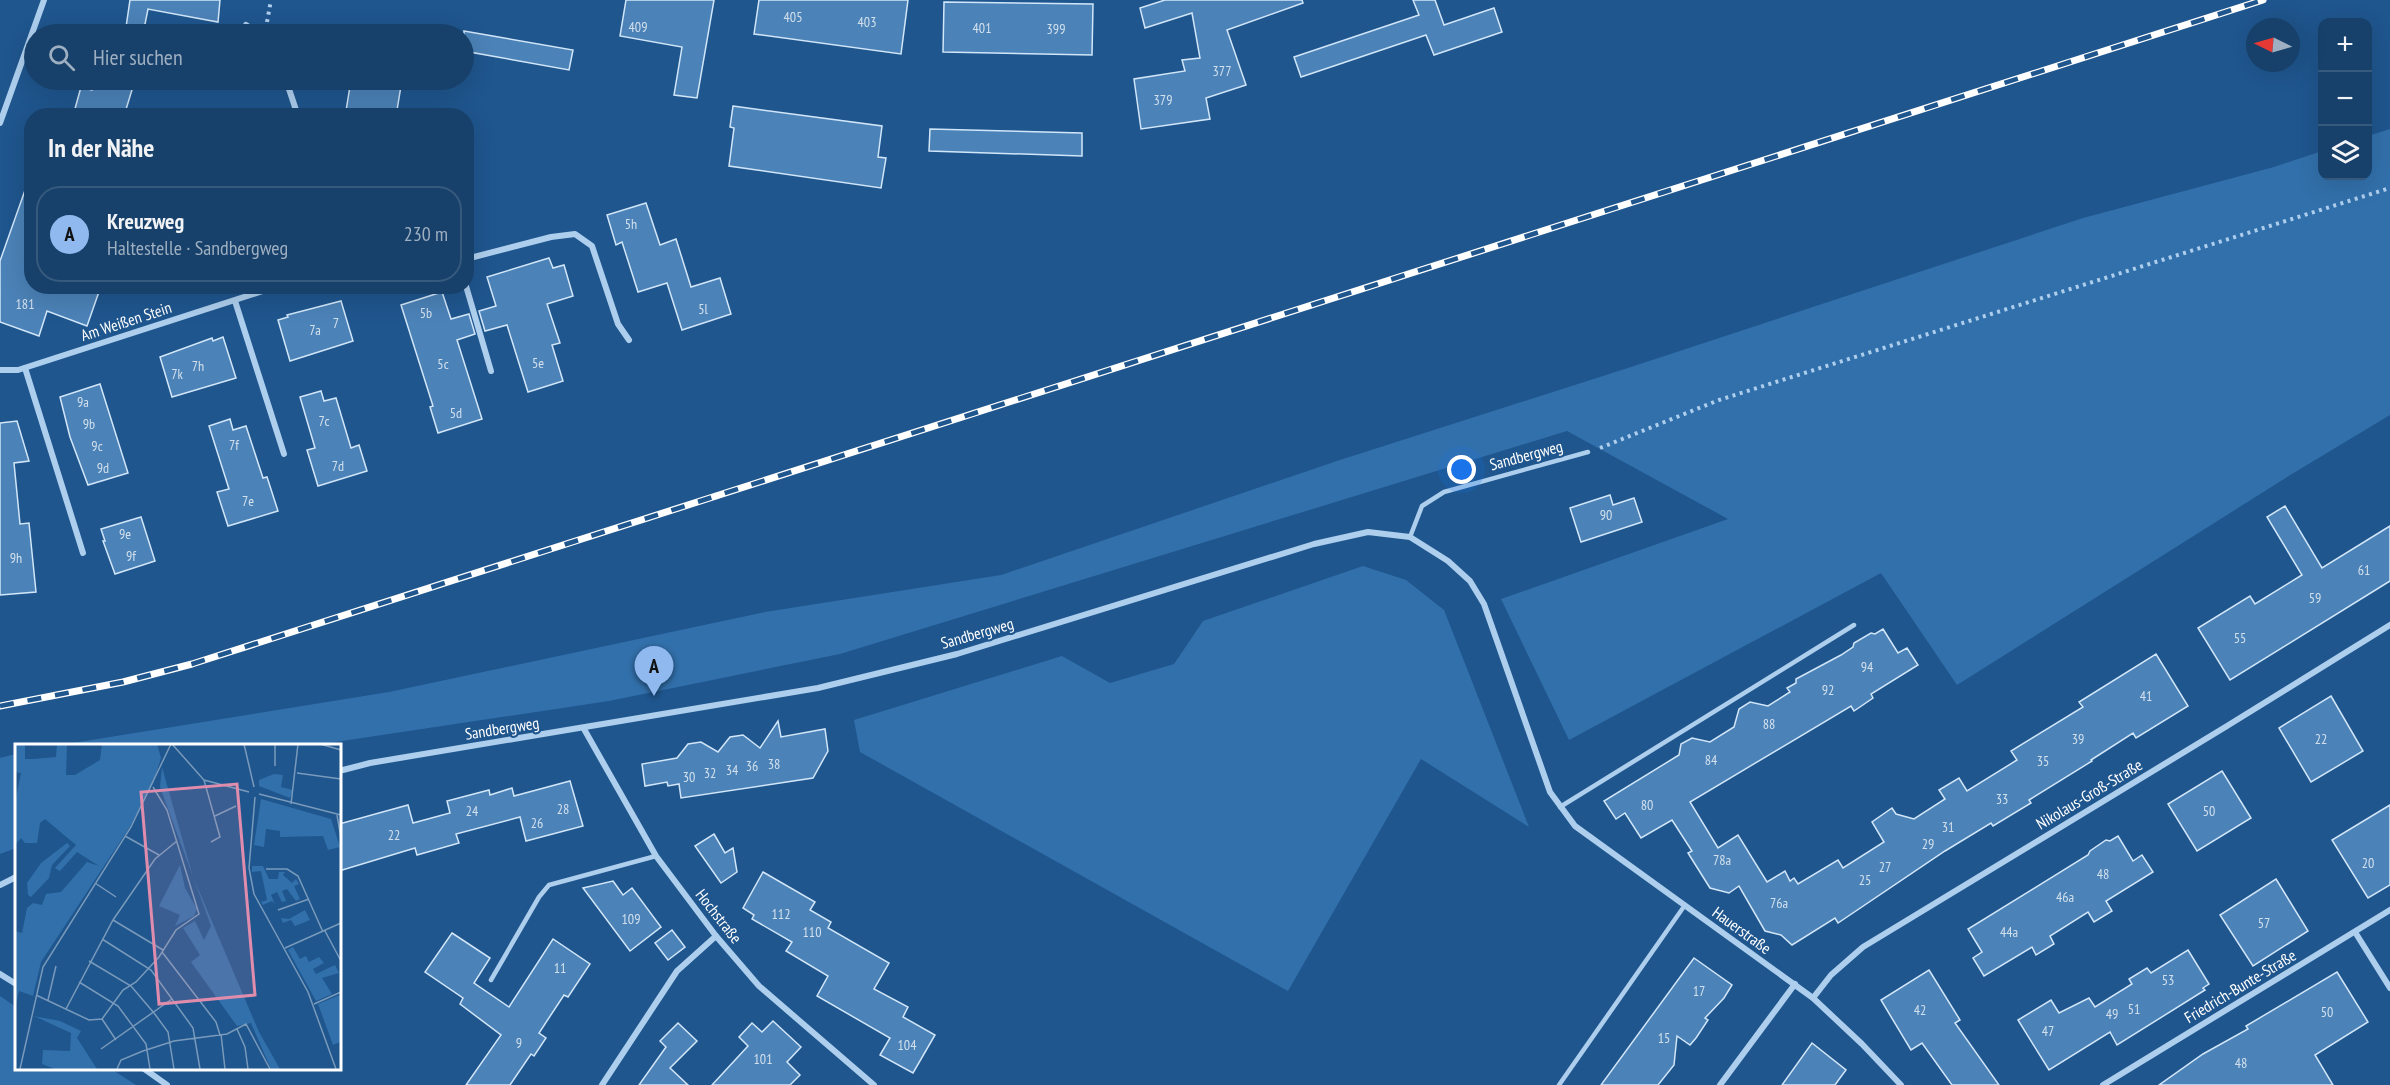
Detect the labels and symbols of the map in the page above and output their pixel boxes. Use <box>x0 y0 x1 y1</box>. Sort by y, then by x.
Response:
house number: 405 <box>784 8 802 26</box>
house number: 403 <box>858 13 876 31</box>
house number: 409 <box>629 18 647 36</box>
north arrow <box>2246 18 2300 72</box>
house number: 401 <box>973 19 991 37</box>
house number: 399 <box>1047 20 1065 38</box>
house number: 377 <box>1213 62 1231 80</box>
house number: 379 <box>1154 91 1172 109</box>
house number: 5h <box>625 215 637 233</box>
house number: 181 <box>16 295 34 313</box>
street label: Am Weißen Stein <box>78 297 174 345</box>
house number: 5l <box>698 300 709 318</box>
house number: 5b <box>420 304 432 322</box>
house number: 7 <box>333 314 339 332</box>
house number: 7a <box>309 321 321 339</box>
house number: 5e <box>532 354 544 372</box>
house number: 5c <box>437 355 449 373</box>
house number: 7h <box>192 357 204 375</box>
house number: 7k <box>171 365 183 383</box>
house number: 9a <box>77 393 89 411</box>
house number: 5d <box>450 404 462 422</box>
house number: 7c <box>318 412 330 430</box>
house number: 9b <box>83 415 95 433</box>
house number: 7f <box>229 436 239 454</box>
street label: Sandbergweg <box>1487 436 1565 474</box>
house number: 9c <box>91 437 103 455</box>
your location <box>1447 455 1476 484</box>
house number: 7d <box>332 457 344 475</box>
house number: 9d <box>97 459 109 477</box>
house number: 7e <box>242 492 254 510</box>
house number: 90 <box>1600 506 1612 524</box>
house number: 9e <box>119 525 131 543</box>
house number: 9f <box>126 547 136 565</box>
house number: 9h <box>10 549 22 567</box>
house number: 61 <box>2358 561 2370 579</box>
house number: 59 <box>2309 589 2321 607</box>
street label: Sandbergweg <box>938 613 1016 653</box>
house number: 55 <box>2234 629 2246 647</box>
pin: A <box>634 646 674 696</box>
house number: 94 <box>1861 658 1874 676</box>
house number: 92 <box>1822 681 1834 699</box>
house number: 41 <box>2140 687 2152 705</box>
street label: Sandbergweg <box>464 712 540 744</box>
house number: 88 <box>1763 715 1775 733</box>
house number: 39 <box>2072 730 2084 748</box>
house number: 22 <box>2315 730 2327 748</box>
inset map <box>15 744 340 1070</box>
house number: 84 <box>1705 751 1718 769</box>
house number: 35 <box>2037 752 2049 770</box>
street label: Nikolaus-Groß-Straße <box>2032 754 2146 834</box>
house number: 38 <box>768 755 780 773</box>
house number: 36 <box>746 757 758 775</box>
house number: 34 <box>726 761 739 779</box>
house number: 32 <box>704 764 716 782</box>
house number: 30 <box>683 768 695 786</box>
house number: 33 <box>1996 790 2008 808</box>
house number: 80 <box>1641 796 1653 814</box>
house number: 28 <box>557 800 569 818</box>
house number: 24 <box>466 802 479 820</box>
house number: 50 <box>2203 802 2215 820</box>
house number: 26 <box>531 814 543 832</box>
house number: 31 <box>1942 818 1954 836</box>
house number: 22 <box>388 826 400 844</box>
house number: 29 <box>1922 835 1934 853</box>
house number: 78a <box>1713 851 1731 869</box>
house number: 20 <box>2362 854 2374 872</box>
house number: 27 <box>1879 858 1891 876</box>
house number: 48 <box>2097 865 2109 883</box>
house number: 25 <box>1859 871 1871 889</box>
street label: Hochstraße <box>692 885 746 947</box>
house number: 46a <box>2056 888 2074 906</box>
house number: 76a <box>1770 894 1788 912</box>
street label: Hauerstraße <box>1709 902 1775 958</box>
house number: 112 <box>772 905 790 923</box>
house number: 109 <box>622 910 640 928</box>
house number: 57 <box>2258 914 2270 932</box>
house number: 110 <box>803 923 821 941</box>
house number: 44a <box>2000 923 2018 941</box>
street label: Friedrich-Bunte-Straße <box>2181 945 2299 1027</box>
house number: 11 <box>554 959 566 977</box>
house number: 53 <box>2162 971 2174 989</box>
house number: 17 <box>1693 982 1705 1000</box>
house number: 51 <box>2128 1000 2140 1018</box>
house number: 42 <box>1914 1001 1926 1019</box>
house number: 50 <box>2321 1003 2333 1021</box>
house number: 49 <box>2106 1005 2118 1023</box>
house number: 47 <box>2042 1022 2054 1040</box>
house number: 15 <box>1658 1029 1670 1047</box>
house number: 9 <box>516 1034 522 1052</box>
house number: 104 <box>898 1036 917 1054</box>
house number: 101 <box>754 1050 772 1068</box>
house number: 48 <box>2235 1054 2247 1072</box>

